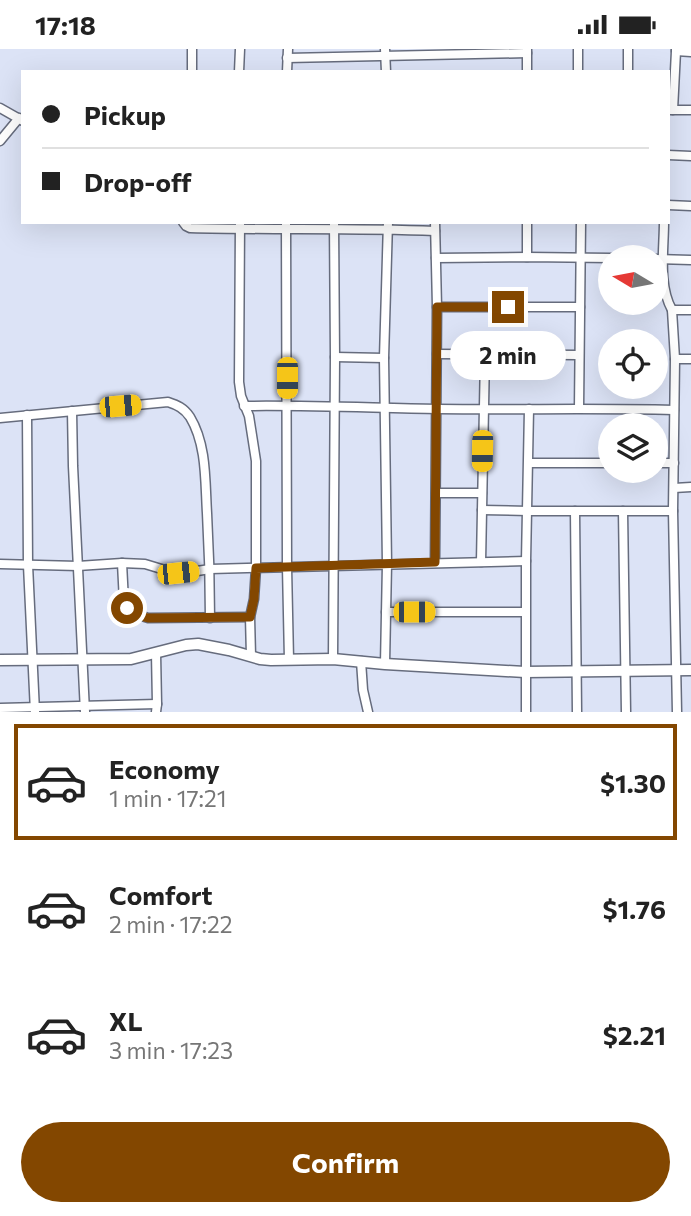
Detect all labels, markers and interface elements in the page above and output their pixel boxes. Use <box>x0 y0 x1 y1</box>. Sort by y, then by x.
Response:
text: 17:18 <box>35 9 96 40</box>
text: Pickup <box>84 99 166 130</box>
text: Drop-off <box>84 166 191 197</box>
north arrow <box>598 245 668 315</box>
map controls <box>598 245 668 483</box>
route end <box>492 291 524 323</box>
button: locate <box>598 329 668 399</box>
callout: 2 min <box>450 331 566 381</box>
text: 2 min <box>479 341 537 369</box>
car <box>277 357 298 399</box>
car <box>99 394 142 418</box>
button: layers <box>598 413 668 483</box>
car <box>472 430 493 472</box>
car <box>157 560 200 586</box>
route start <box>111 592 143 624</box>
car <box>394 602 436 623</box>
icon: car <box>25 751 88 814</box>
text: Economy <box>109 753 220 784</box>
text: $1.30 <box>600 767 666 798</box>
text: 1 min · 17:21 <box>109 784 227 812</box>
icon: car <box>25 877 88 940</box>
text: Comfort <box>109 879 212 910</box>
text: $1.76 <box>603 893 666 924</box>
text: 2 min · 17:22 <box>109 910 232 938</box>
icon: car <box>25 1003 88 1066</box>
text: XL <box>109 1005 143 1036</box>
text: $2.21 <box>603 1019 666 1050</box>
text: 3 min · 17:23 <box>109 1036 233 1064</box>
button: Confirm <box>21 1122 670 1202</box>

